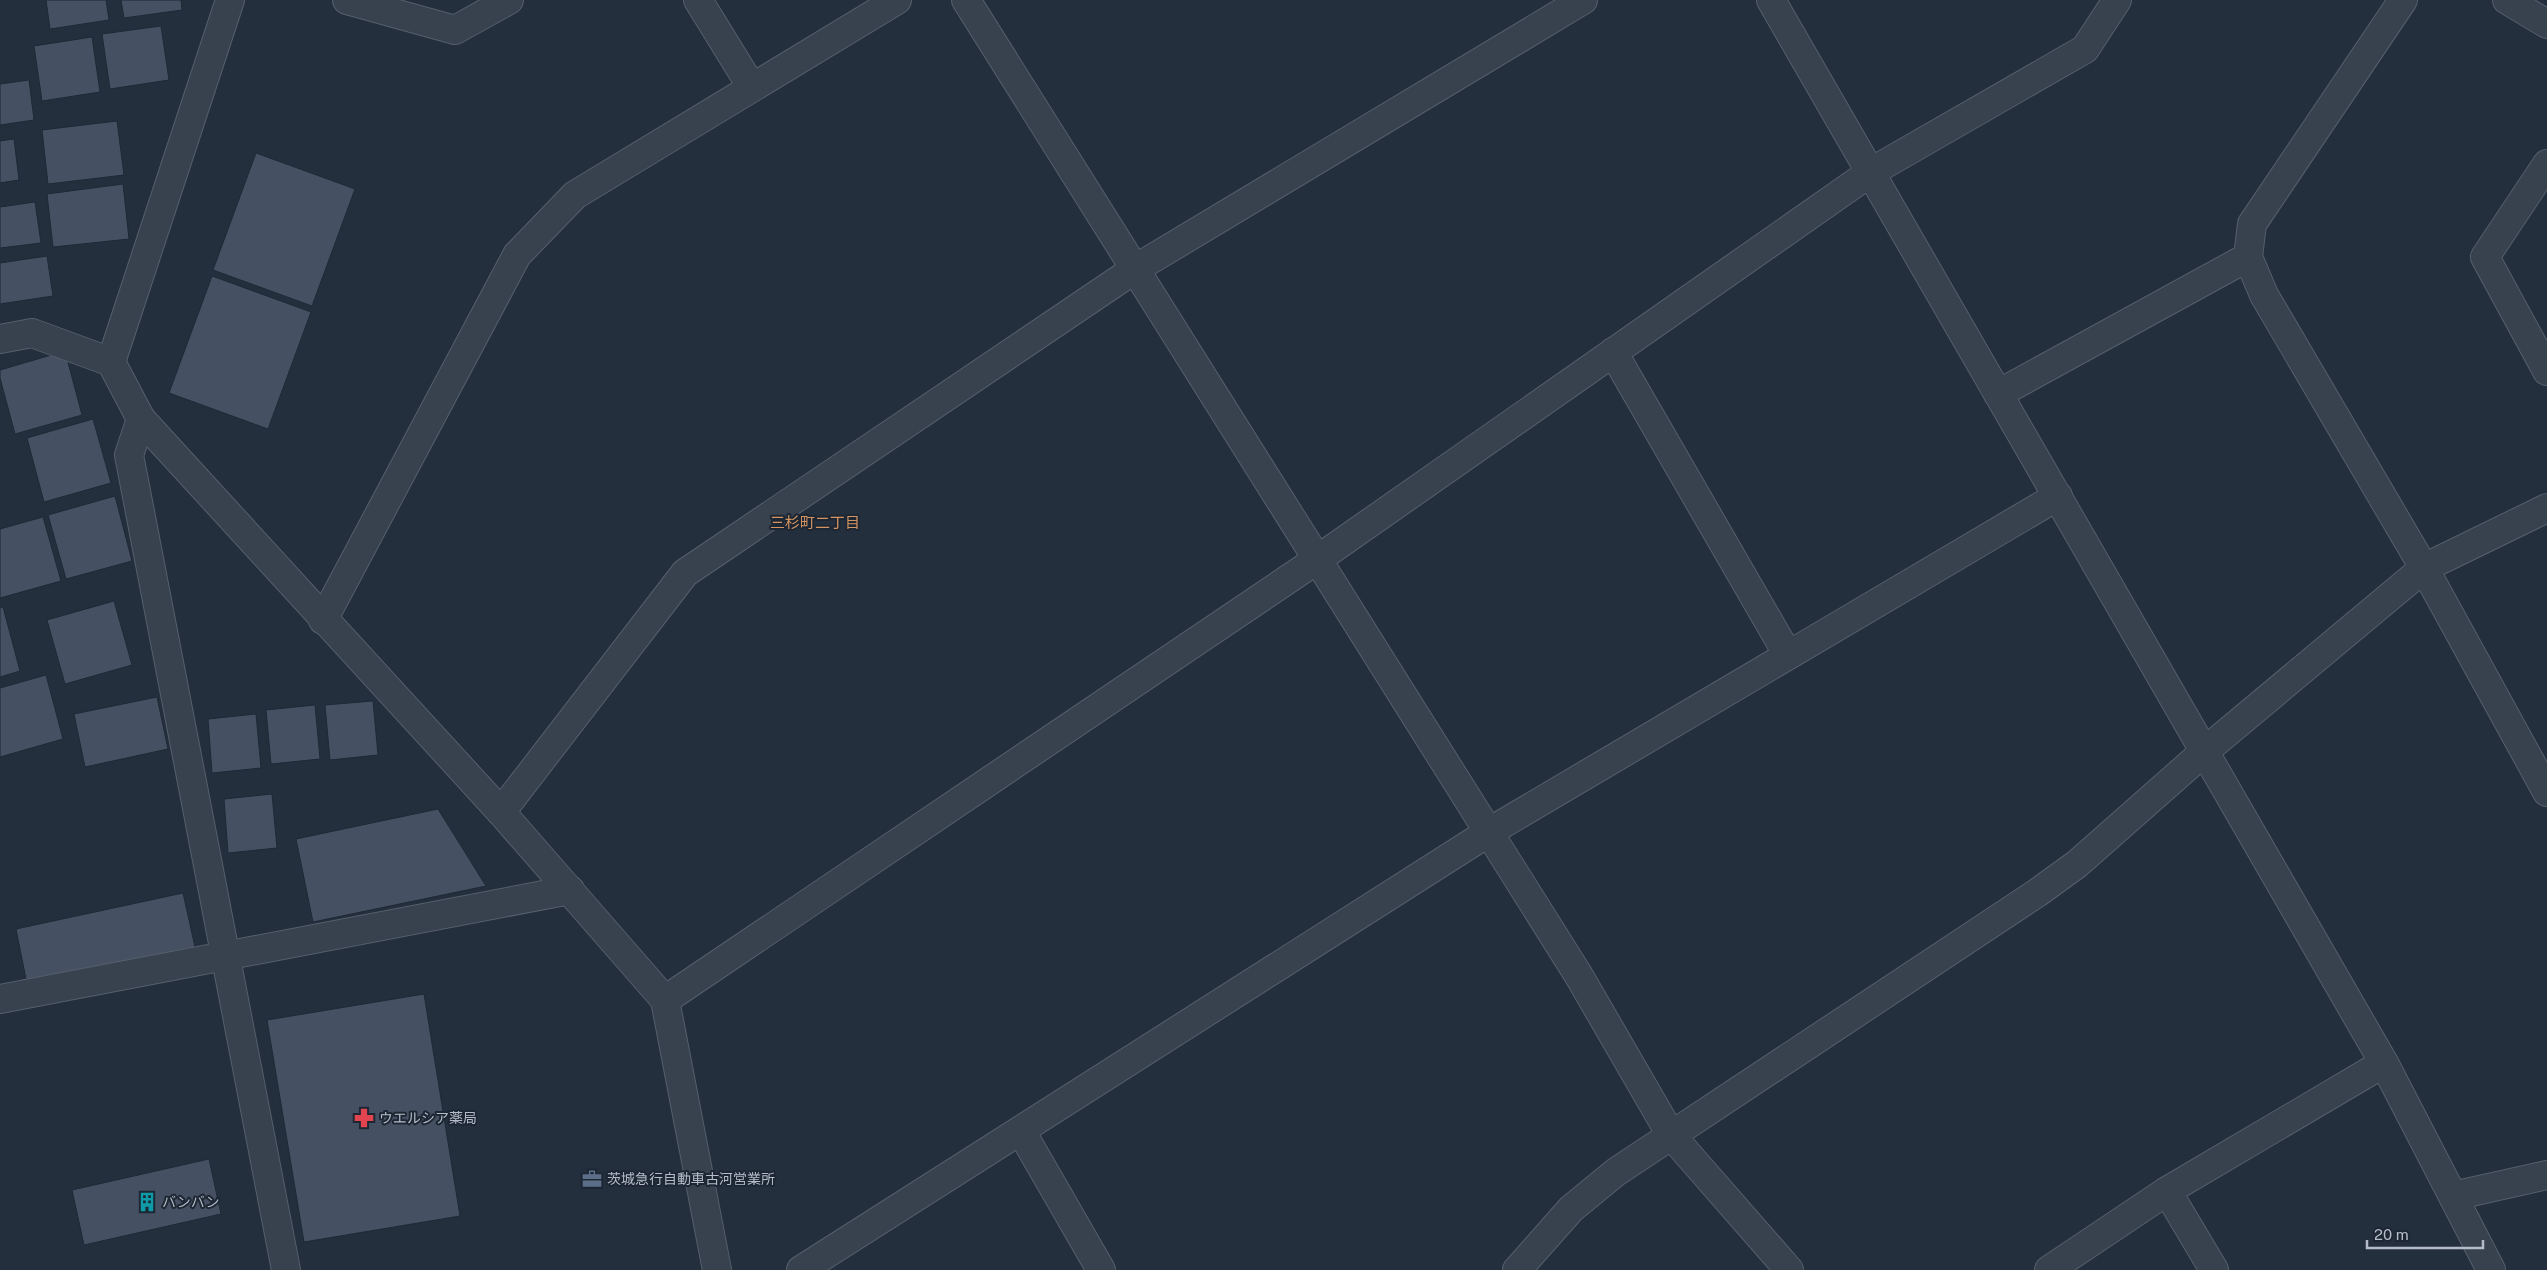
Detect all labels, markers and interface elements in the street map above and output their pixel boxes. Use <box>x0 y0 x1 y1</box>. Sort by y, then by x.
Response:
district label: 三杉町二丁目 <box>770 514 860 531</box>
pharmacy icon: ウエルシア薬局 <box>353 1107 375 1129</box>
place label: ウエルシア薬局 <box>379 1110 477 1126</box>
office icon: 茨城急行自動車古河営業所 <box>581 1168 603 1190</box>
place label: 茨城急行自動車古河営業所 <box>607 1171 775 1187</box>
building icon: バンバン <box>136 1191 158 1213</box>
place label: バンバン <box>162 1194 219 1210</box>
scale bar <box>2367 1218 2483 1250</box>
text: 20 m <box>2374 1226 2409 1243</box>

